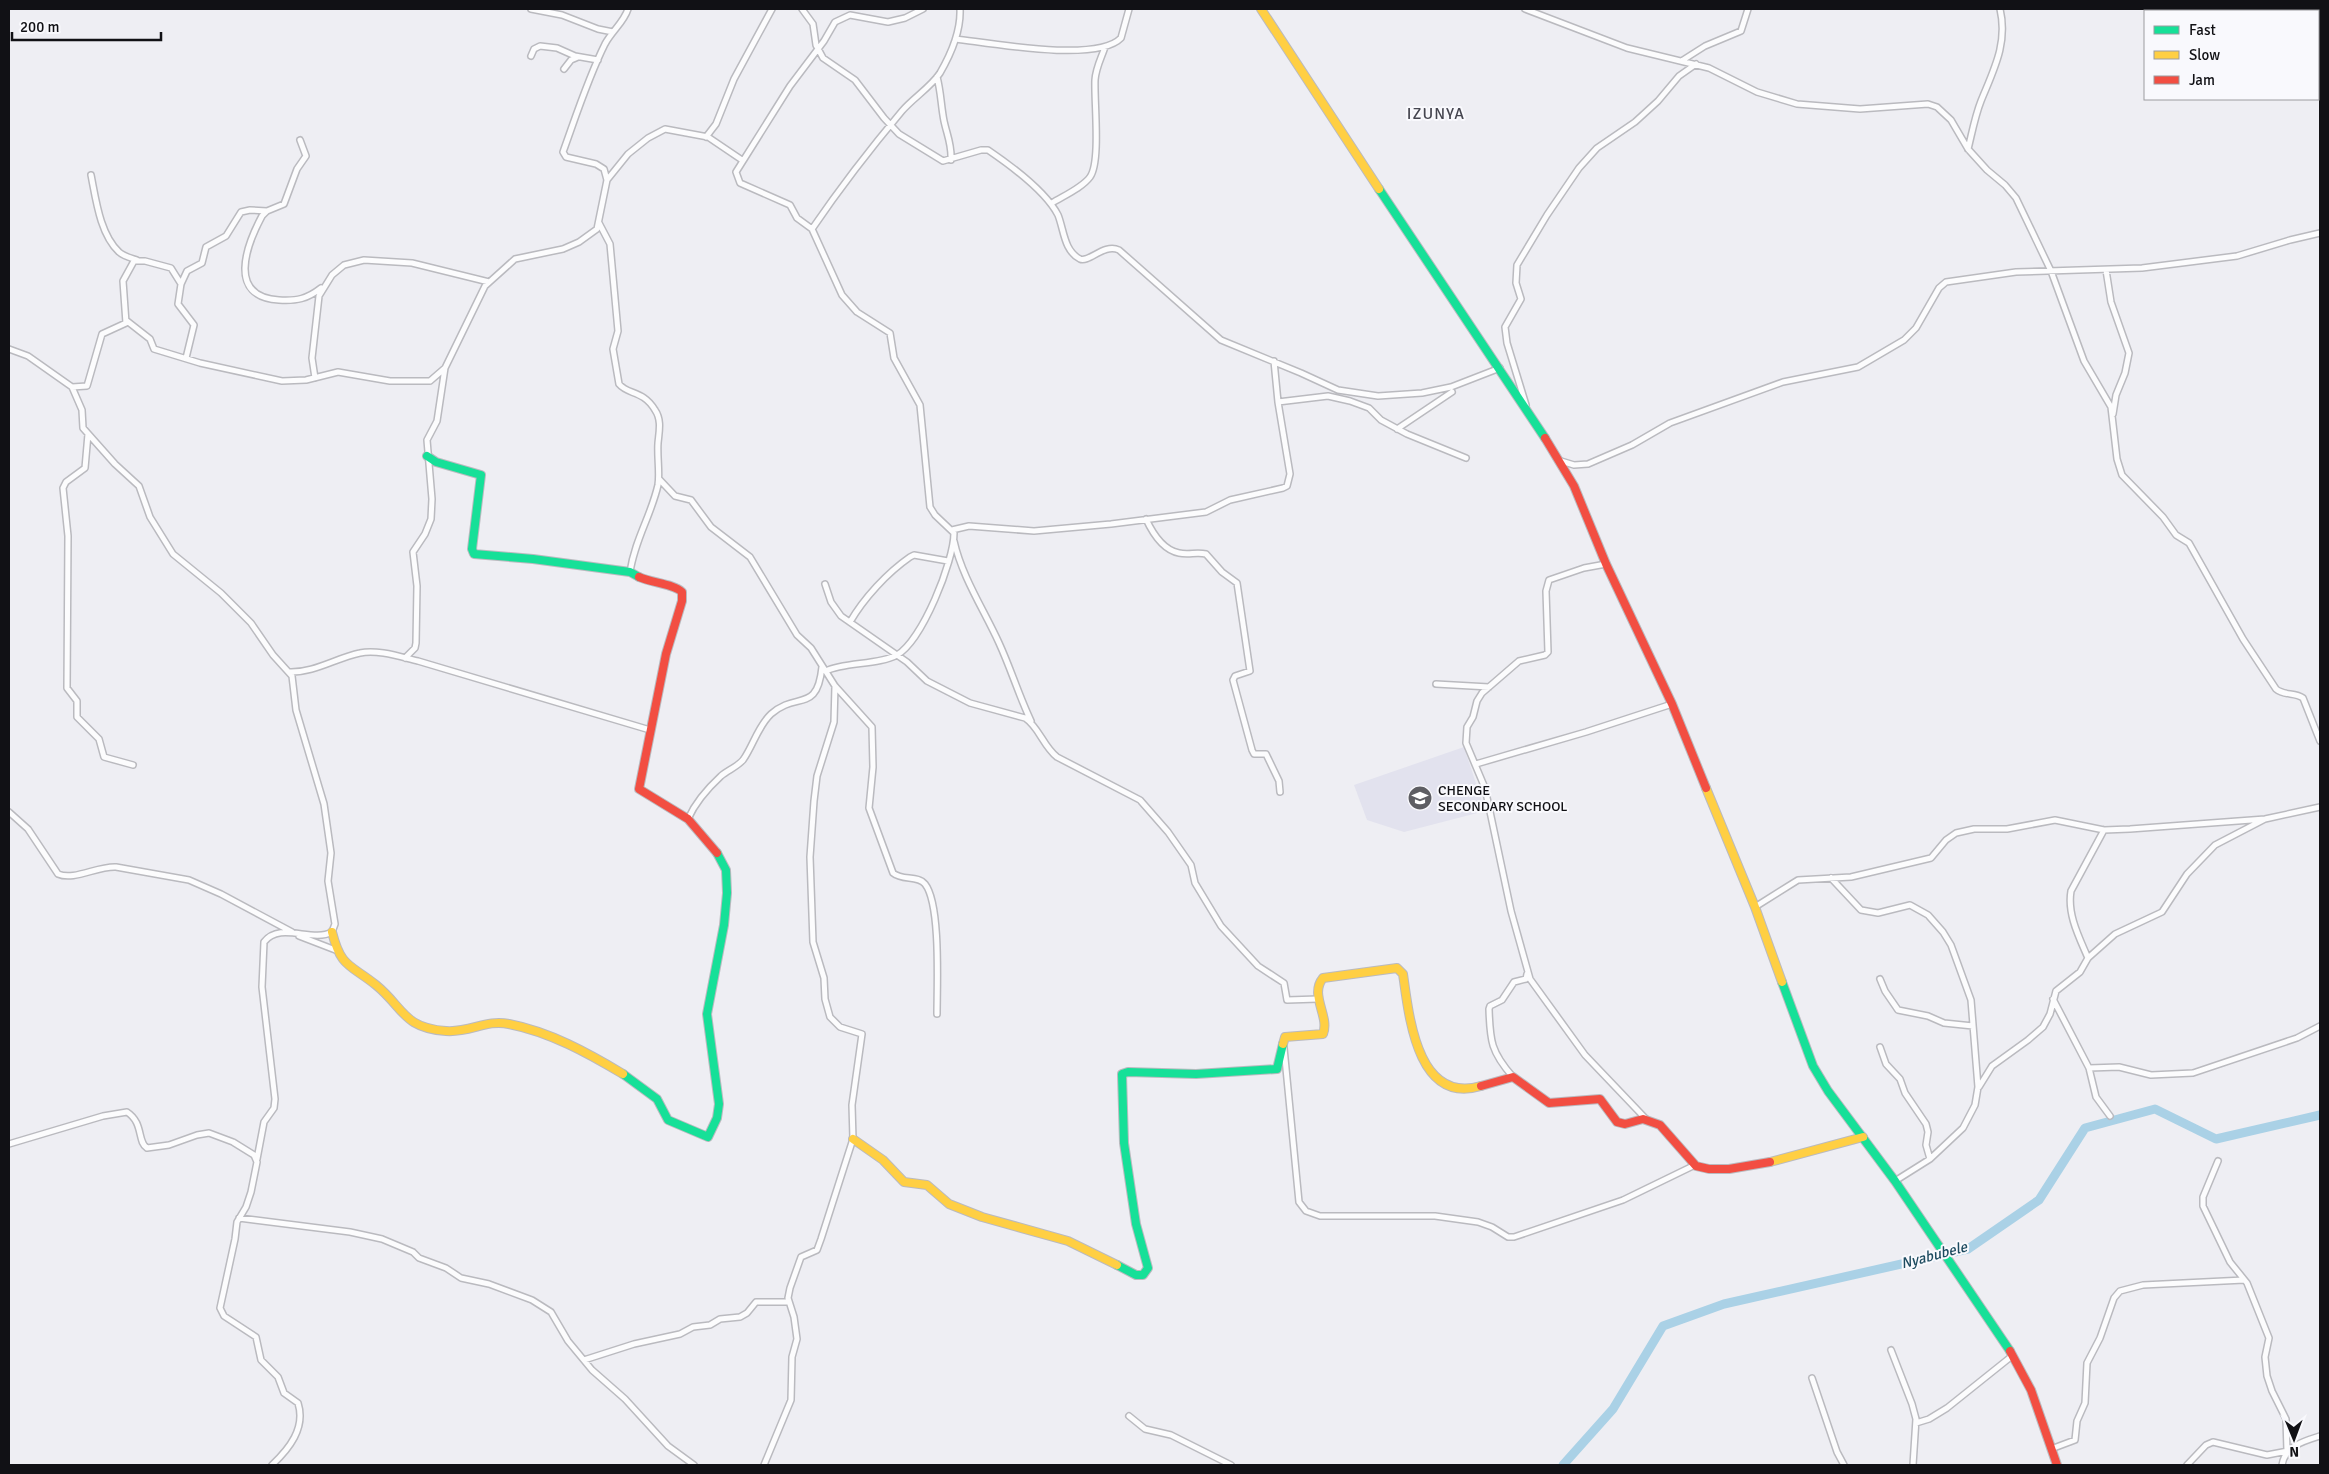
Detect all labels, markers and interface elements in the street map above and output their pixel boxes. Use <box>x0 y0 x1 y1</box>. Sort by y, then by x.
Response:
scale bar <box>12 10 161 42</box>
legend <box>2144 10 2319 100</box>
text: 200 m <box>20 18 60 36</box>
text: Fast <box>2189 21 2216 39</box>
text: Slow <box>2189 46 2220 64</box>
text: Jam <box>2189 71 2215 89</box>
district label: IZUNYA <box>1407 104 1465 124</box>
place label: CHENGE SECONDARY SCHOOL <box>1438 782 1568 815</box>
school or university icon: CHENGE SECONDARY SCHOOL <box>1407 785 1433 811</box>
water label: Nyabubele <box>1899 1237 1971 1272</box>
north arrow <box>2269 1414 2319 1464</box>
text: N <box>2289 1443 2299 1460</box>

